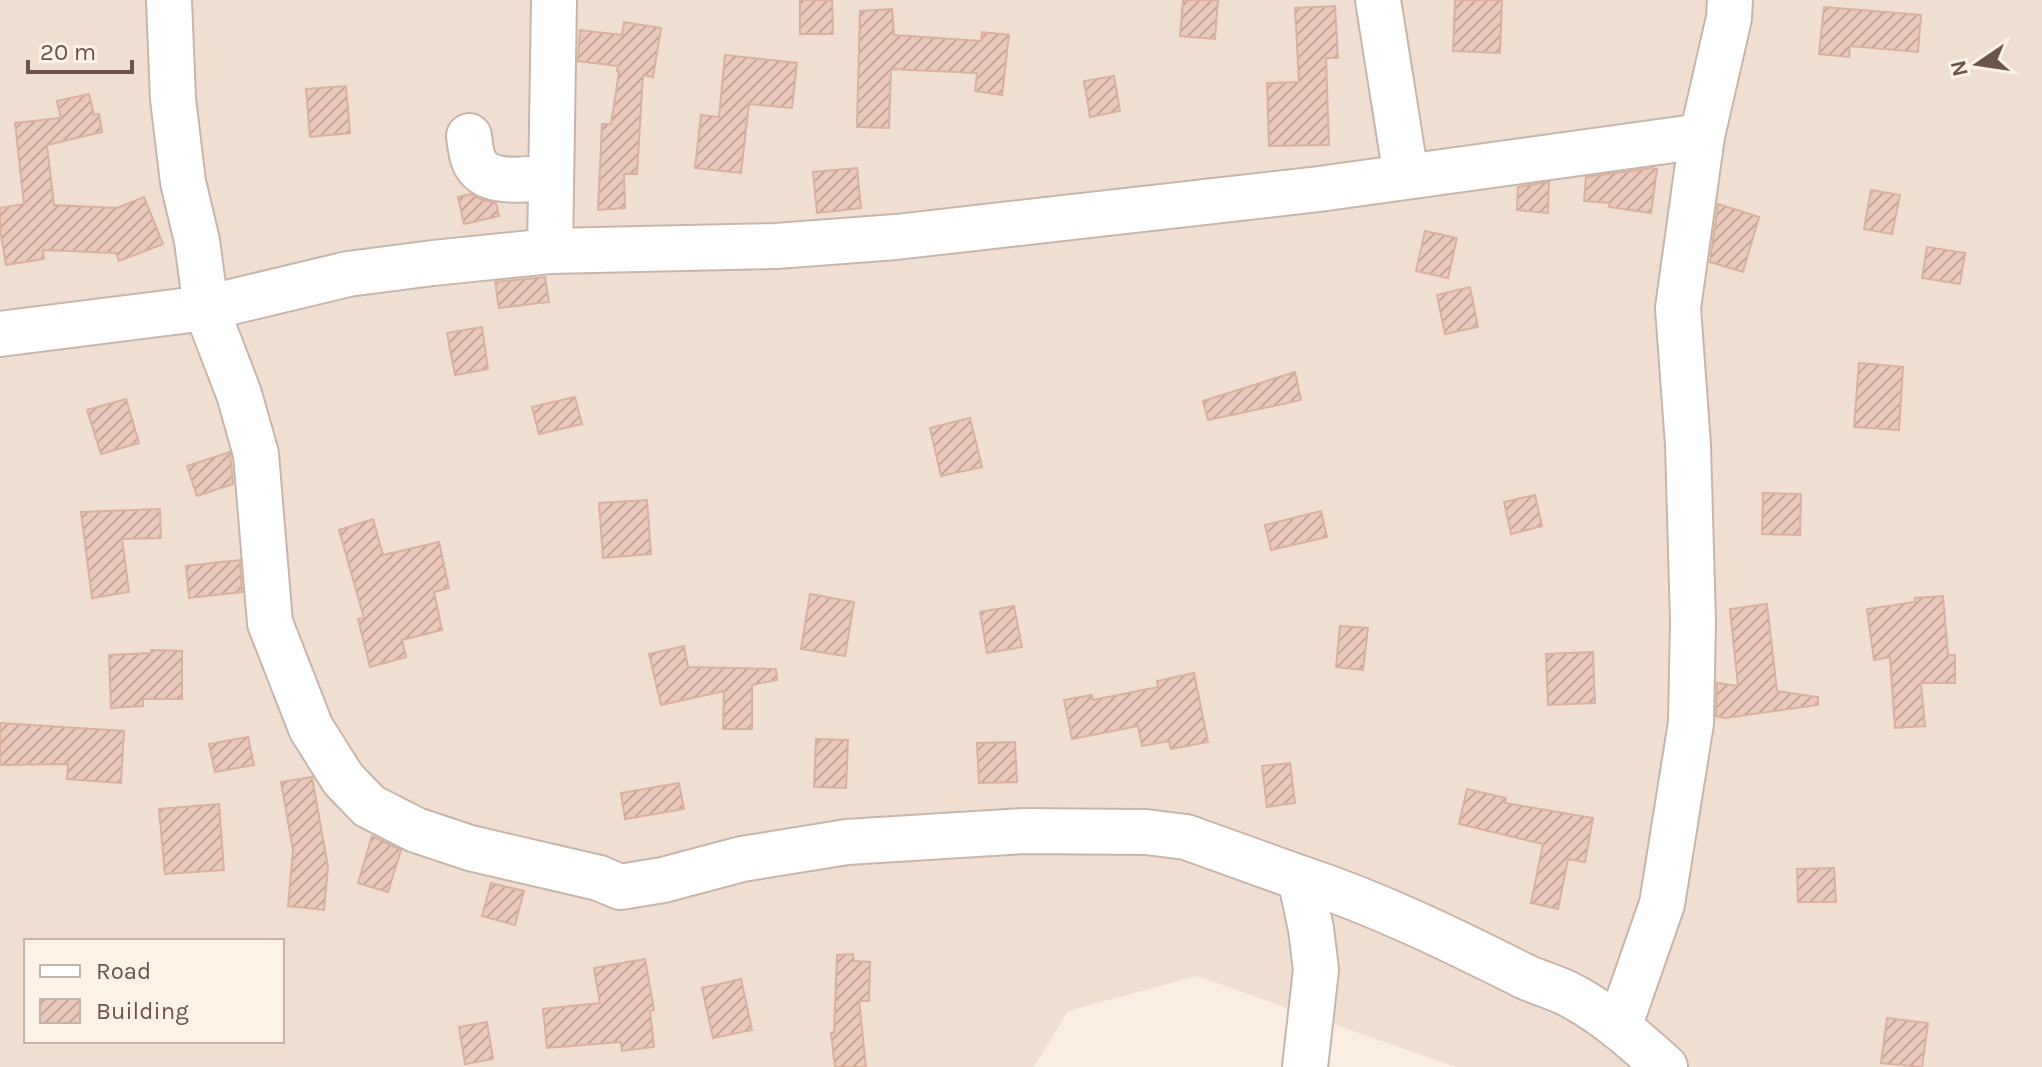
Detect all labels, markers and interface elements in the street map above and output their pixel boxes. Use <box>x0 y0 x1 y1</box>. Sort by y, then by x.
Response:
scale bar <box>28 24 132 74</box>
north arrow <box>1938 24 2018 104</box>
text: 20 m <box>40 38 96 66</box>
text: N <box>1945 58 1974 79</box>
legend <box>24 939 284 1043</box>
text: Road <box>96 957 151 985</box>
text: Building <box>96 997 189 1025</box>

